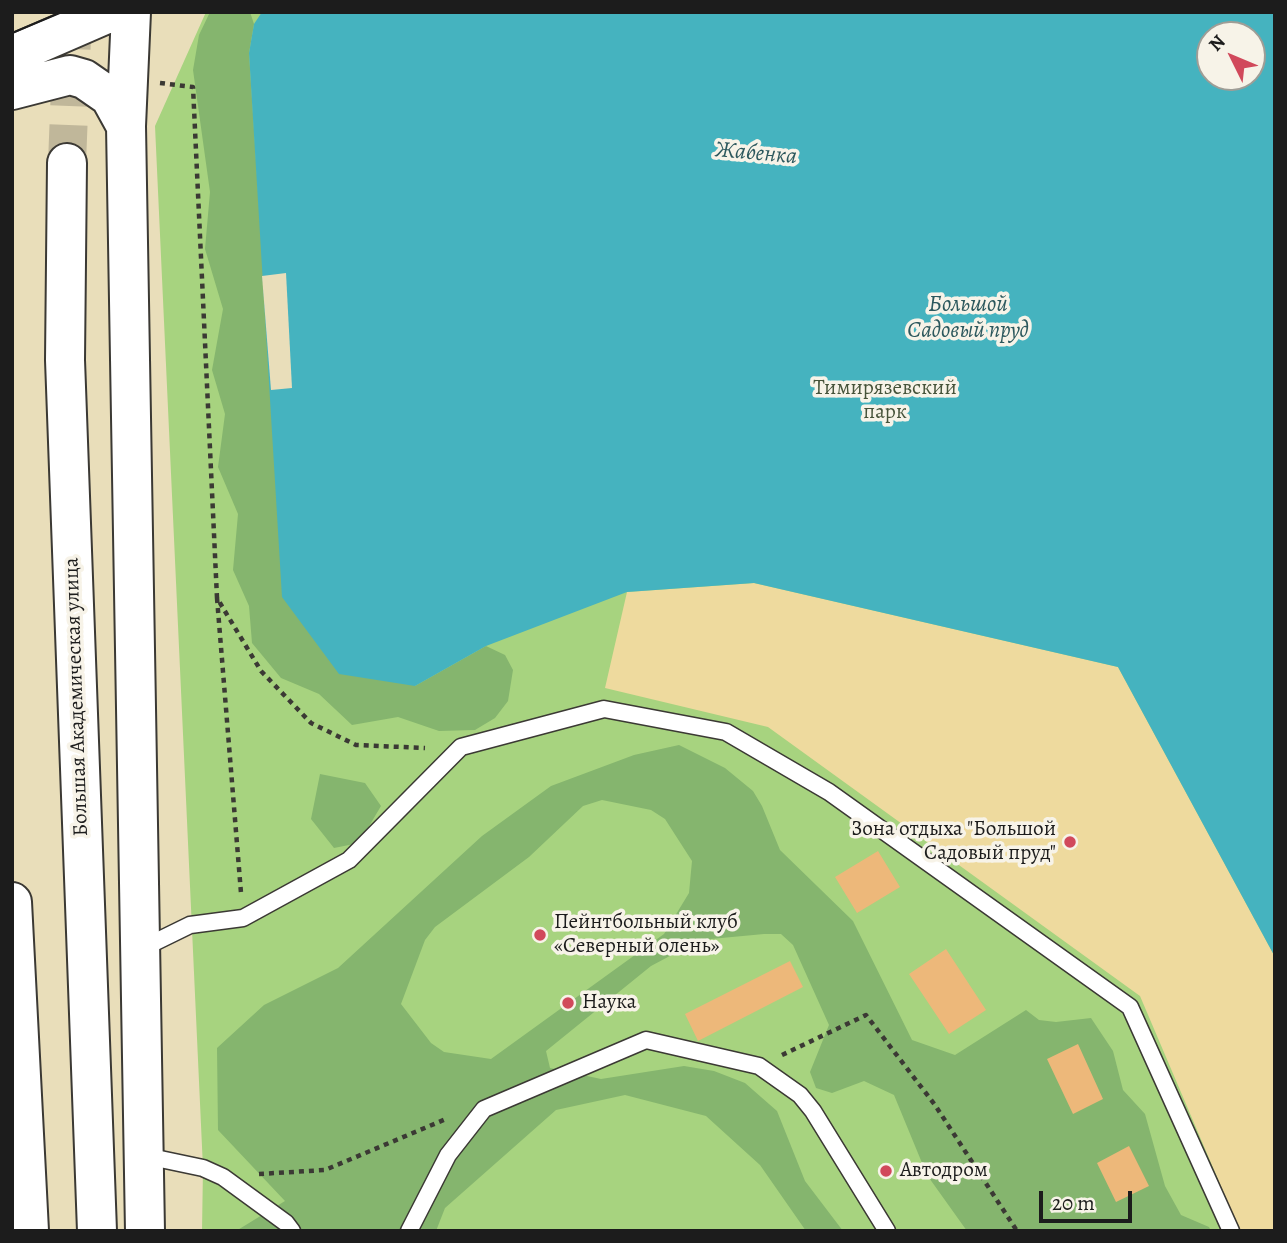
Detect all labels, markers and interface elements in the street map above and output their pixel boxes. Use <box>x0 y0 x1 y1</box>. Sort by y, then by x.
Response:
north arrow <box>1196 21 1266 91</box>
text: N <box>1203 29 1231 57</box>
water label: Жабенка <box>714 137 798 171</box>
water label: Большой Садовый пруд <box>907 291 1029 345</box>
park label: Тимирязевский парк <box>813 376 957 426</box>
street label: Большая Академическая улица <box>60 557 94 837</box>
place label: Зона отдыха "Большой Садовый пруд" <box>851 817 1056 867</box>
marker: Зона отдыха "Большой Садовый пруд" <box>1062 834 1078 850</box>
place label: Пейнтбольный клуб «Северный олень» <box>554 910 738 960</box>
marker: Пейнтбольный клуб «Северный олень» <box>532 927 548 943</box>
place label: Наука <box>582 990 636 1016</box>
marker: Наука <box>560 995 576 1011</box>
place label: Автодром <box>900 1158 988 1184</box>
marker: Автодром <box>878 1163 894 1179</box>
scale bar <box>1042 1176 1135 1220</box>
text: 20 m <box>1052 1189 1095 1217</box>

